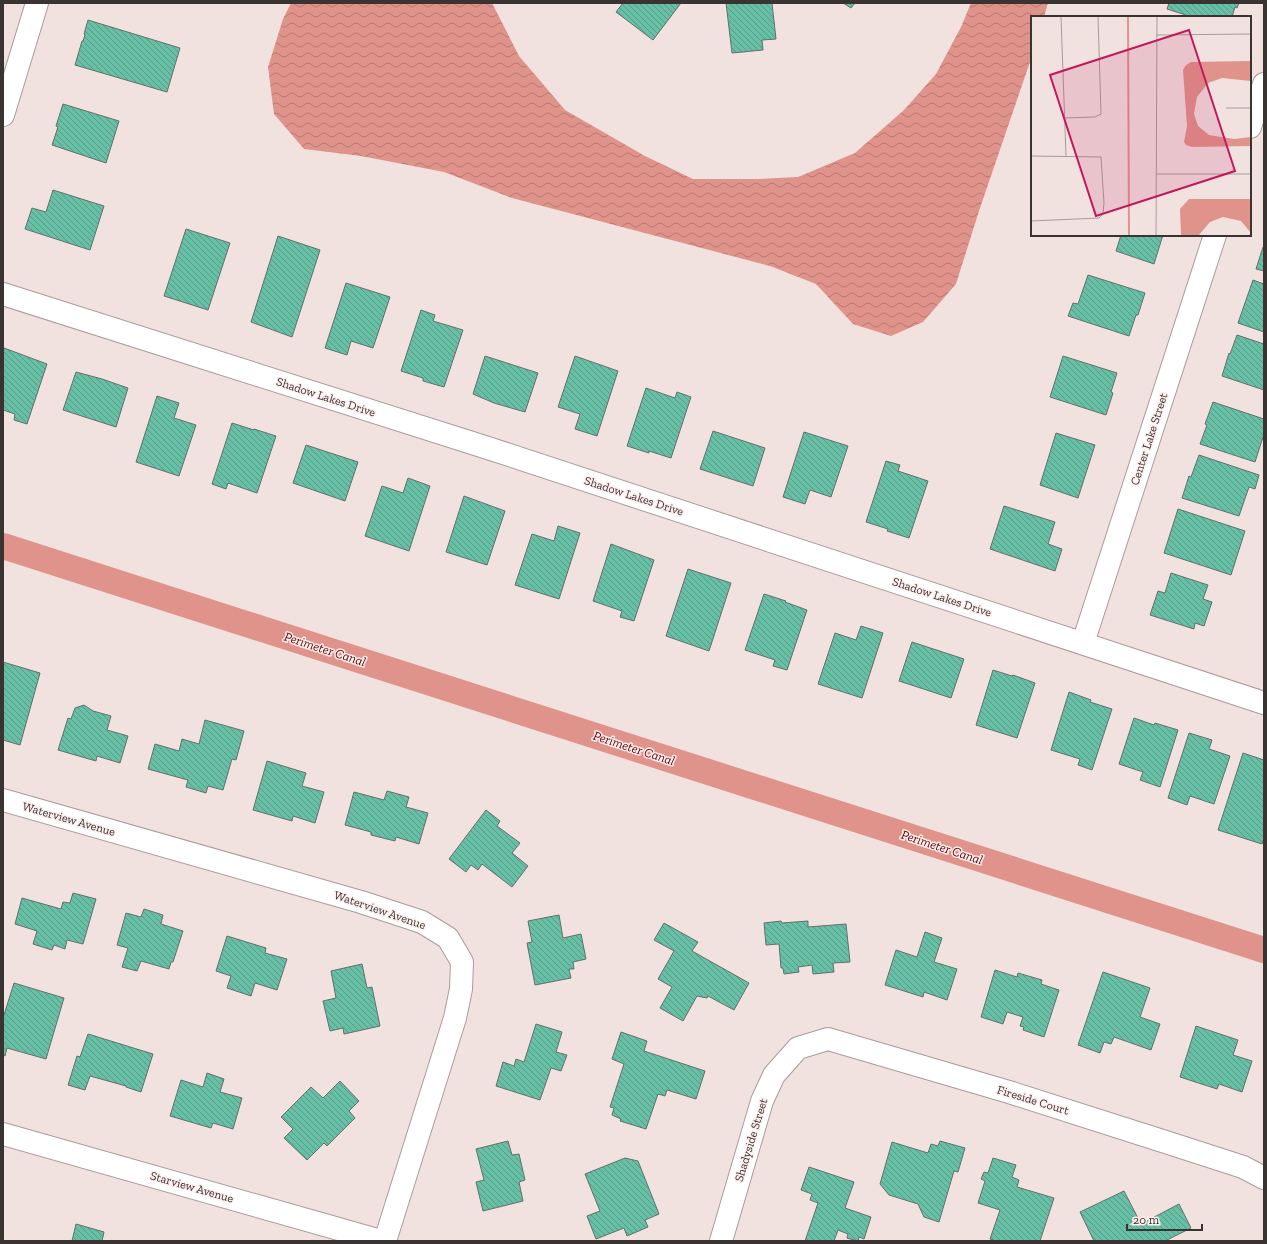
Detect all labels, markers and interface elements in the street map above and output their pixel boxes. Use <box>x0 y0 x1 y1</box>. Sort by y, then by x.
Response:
inset map <box>1031 16 1251 236</box>
street label: Shadow Lakes Drive <box>275 374 378 420</box>
street label: Center Lake Street <box>1127 391 1171 487</box>
street label: Shadow Lakes Drive <box>583 473 686 519</box>
street label: Shadow Lakes Drive <box>891 574 994 620</box>
water label: Perimeter Canal <box>282 629 368 669</box>
water label: Perimeter Canal <box>591 728 677 768</box>
street label: Waterview Avenue <box>21 799 117 839</box>
water label: Perimeter Canal <box>899 827 985 867</box>
street label: Waterview Avenue <box>332 888 428 932</box>
street label: Fireside Court <box>995 1082 1071 1118</box>
street label: Shadyside Street <box>732 1096 771 1183</box>
street label: Starview Avenue <box>149 1168 236 1206</box>
scale bar <box>1127 1206 1202 1232</box>
text: 20 m <box>1133 1213 1160 1227</box>

